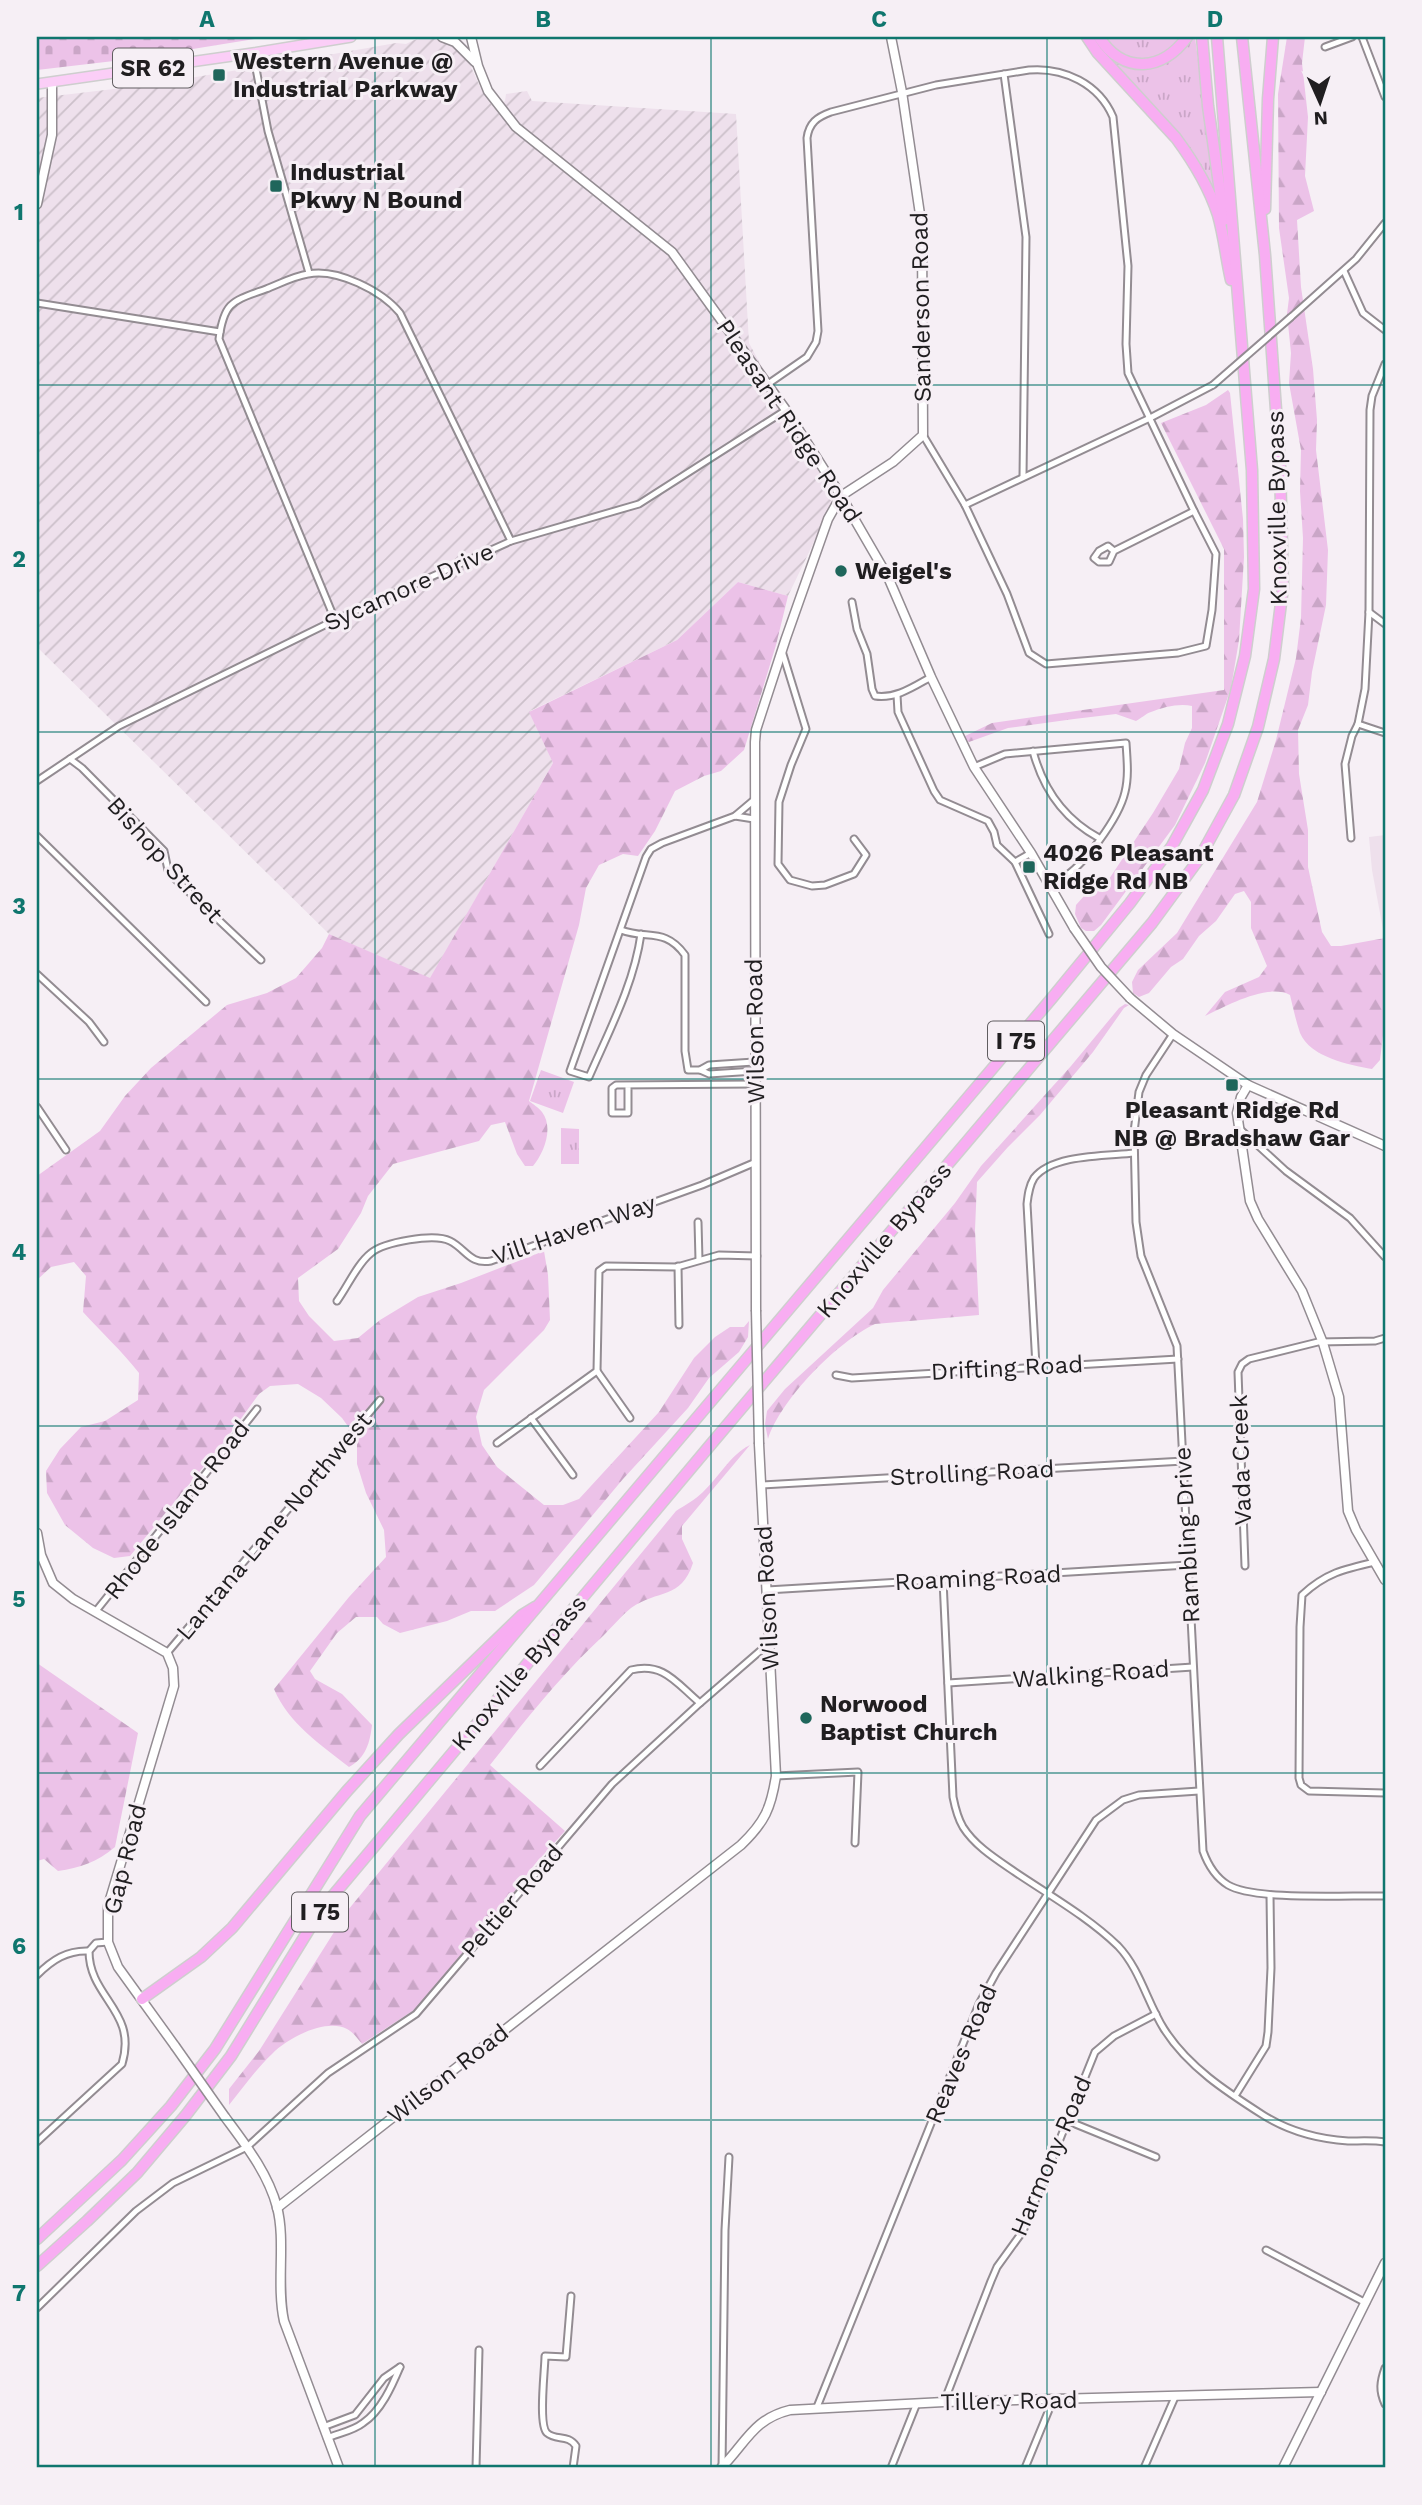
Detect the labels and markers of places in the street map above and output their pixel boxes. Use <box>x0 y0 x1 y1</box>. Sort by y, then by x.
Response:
place label: Western Avenue @ Industrial Parkway <box>233 47 458 103</box>
marker: Western Avenue @ Industrial Parkway <box>211 67 227 83</box>
place label: Industrial Pkwy N Bound <box>290 158 463 214</box>
marker: Industrial Pkwy N Bound <box>268 178 284 194</box>
place label: Weigel's <box>855 557 952 585</box>
marker: Weigel's <box>833 563 849 579</box>
place label: 4026 Pleasant Ridge Rd NB <box>1043 839 1214 895</box>
marker: 4026 Pleasant Ridge Rd NB <box>1021 859 1037 875</box>
marker: Pleasant Ridge Rd NB @ Bradshaw Gar <box>1224 1077 1240 1093</box>
place label: Pleasant Ridge Rd NB @ Bradshaw Gar <box>1114 1096 1351 1152</box>
place label: Norwood Baptist Church <box>820 1690 998 1746</box>
marker: Norwood Baptist Church <box>798 1710 814 1726</box>

